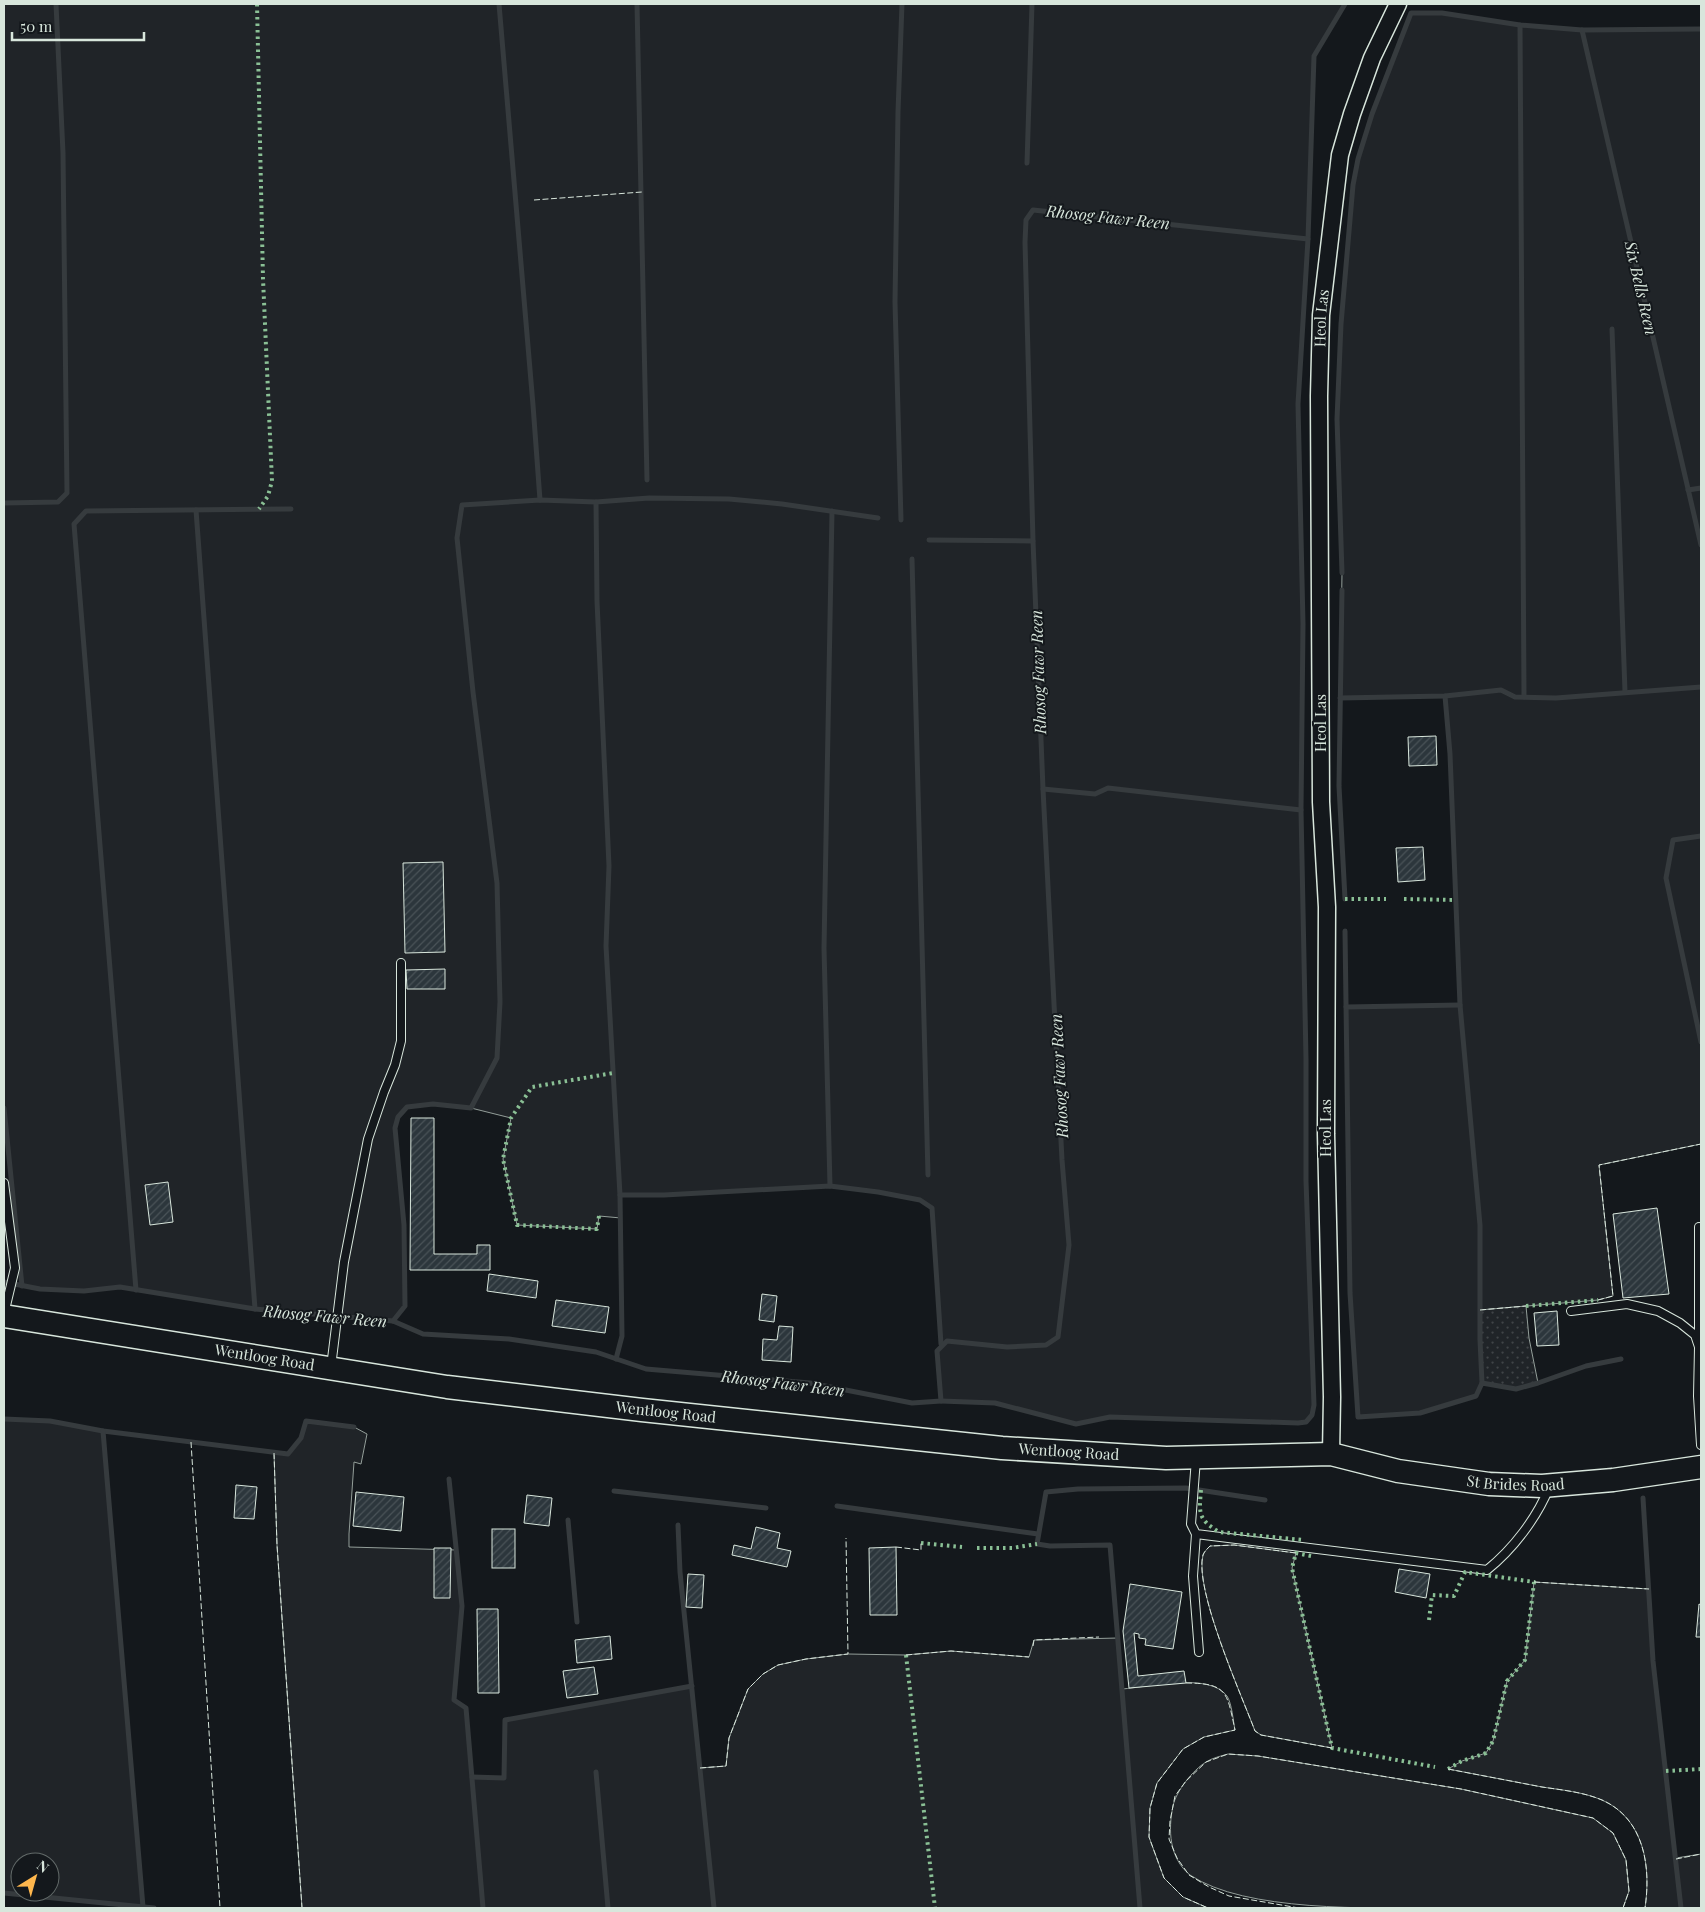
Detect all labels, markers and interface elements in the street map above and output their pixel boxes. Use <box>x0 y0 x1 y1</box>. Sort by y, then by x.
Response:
scale bar <box>12 10 145 42</box>
text: 50 m <box>20 16 53 36</box>
water label: Rhosog Fawr Reen <box>1044 199 1171 233</box>
water label: Six Bells Reen <box>1620 238 1662 337</box>
street label: Heol Las <box>1309 288 1333 347</box>
water label: Rhosog Fawr Reen <box>1025 610 1050 736</box>
street label: Heol Las <box>1310 694 1330 752</box>
water label: Rhosog Fawr Reen <box>1045 1013 1072 1140</box>
street label: Heol Las <box>1315 1099 1335 1157</box>
water label: Rhosog Fawr Reen <box>261 1300 388 1331</box>
street label: Wentloog Road <box>212 1339 316 1375</box>
water label: Rhosog Fawr Reen <box>719 1364 846 1401</box>
street label: Wentloog Road <box>614 1396 717 1427</box>
street label: Wentloog Road <box>1017 1438 1120 1464</box>
street label: St Brides Road <box>1465 1470 1566 1495</box>
north arrow <box>10 1852 60 1902</box>
text: N <box>33 1856 53 1877</box>

